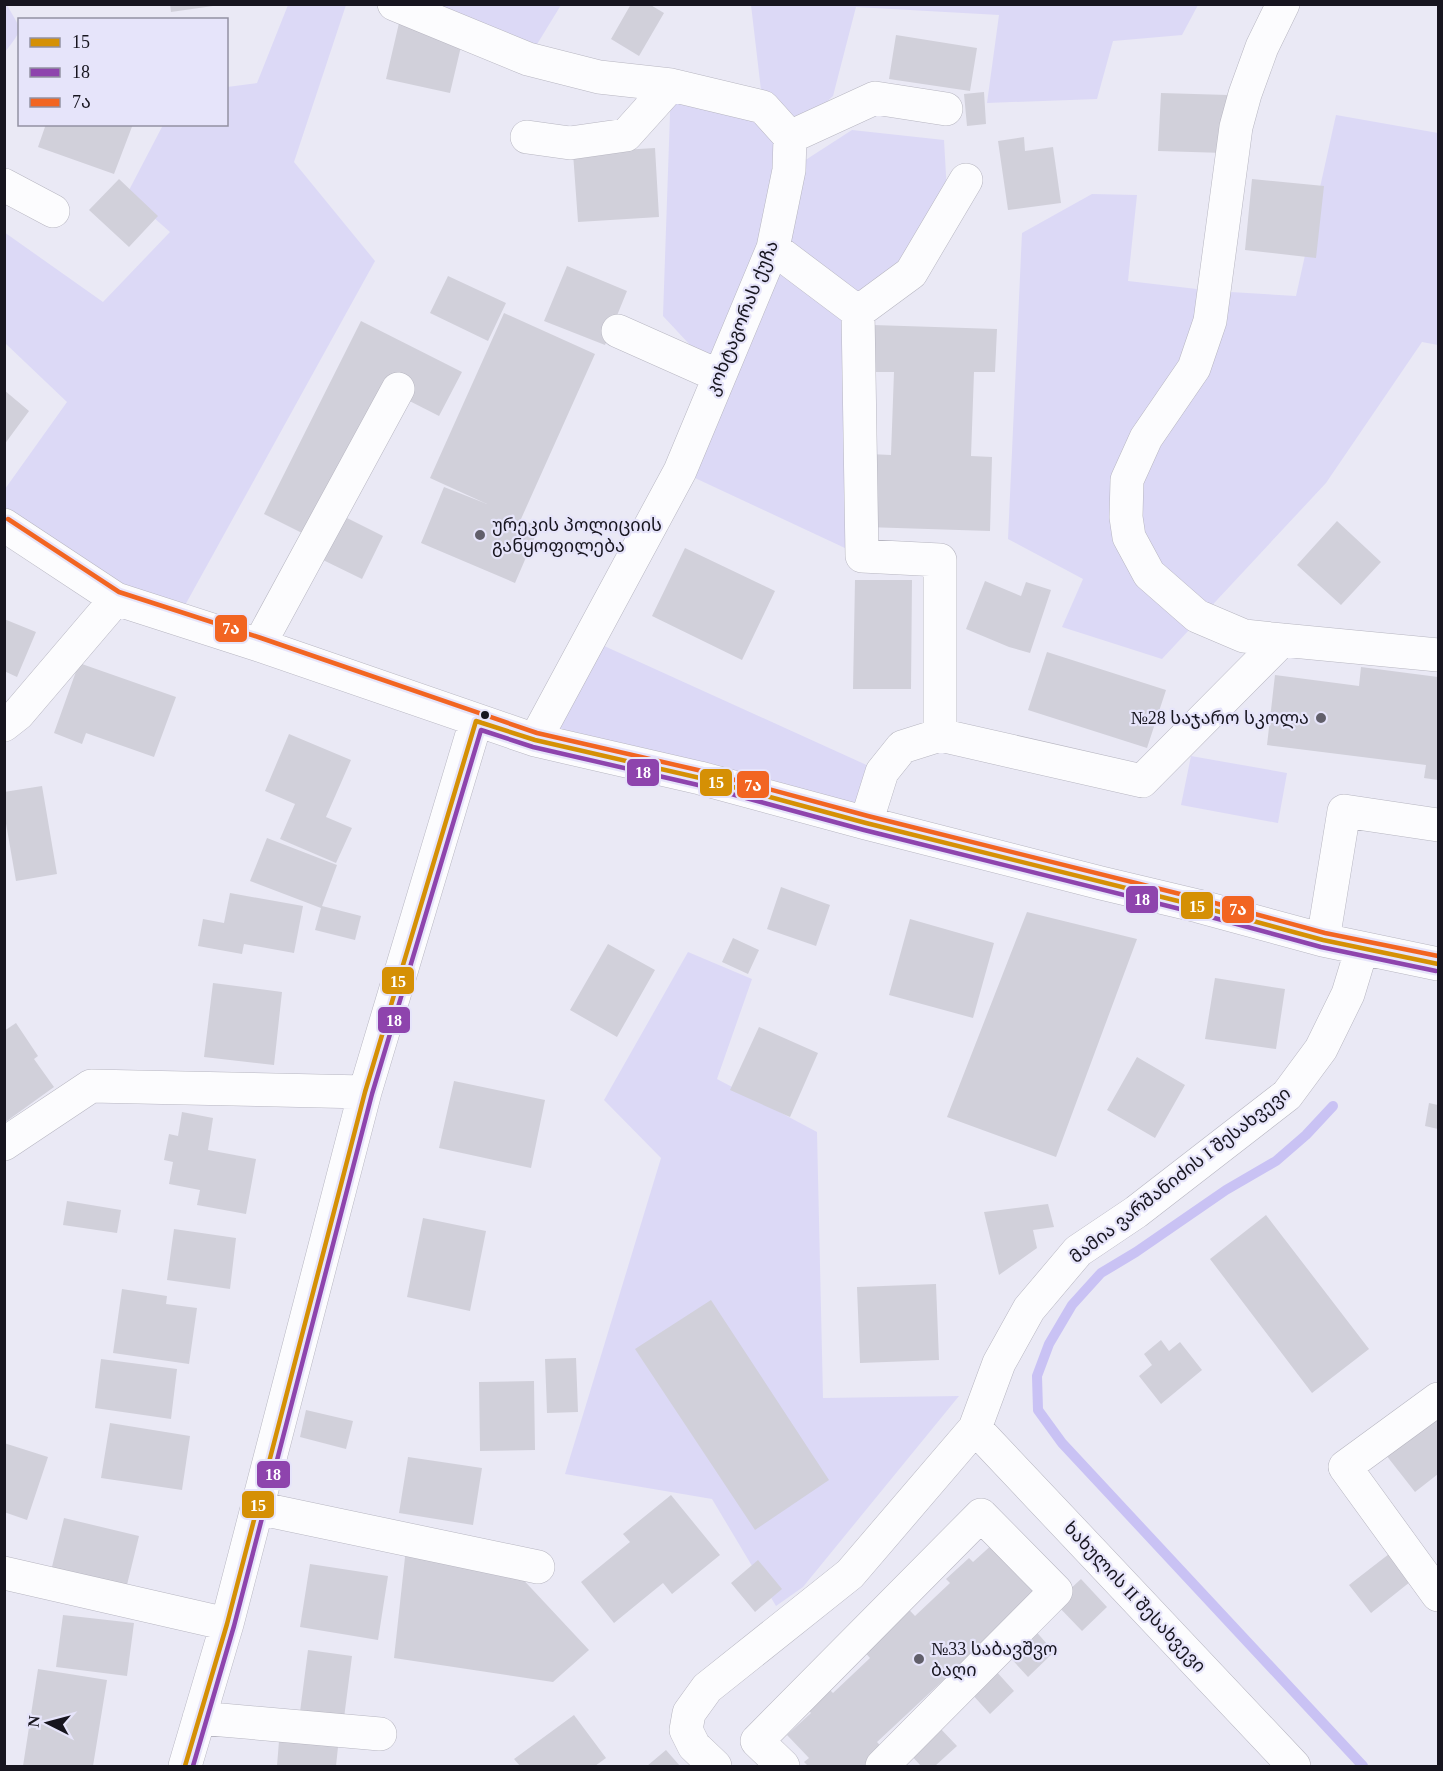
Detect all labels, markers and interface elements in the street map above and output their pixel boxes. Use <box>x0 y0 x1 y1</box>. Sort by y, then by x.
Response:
legend <box>18 18 228 126</box>
text: 15 <box>72 32 90 52</box>
text: 18 <box>72 62 90 82</box>
text: 7ა <box>72 92 91 112</box>
street label: კოხტაგორას ქუჩა <box>702 238 783 399</box>
place label: ურეკის პოლიციის განყოფილება <box>492 515 662 557</box>
marker: ურეკის პოლიციის განყოფილება <box>473 528 487 542</box>
line badge: 7ა <box>214 614 248 643</box>
text: 7ა <box>222 620 240 637</box>
place label: №28 საჯარო სკოლა <box>1131 708 1309 729</box>
unlabelled marker <box>479 709 491 721</box>
marker: №28 საჯარო სკოლა <box>1314 711 1328 725</box>
line badge: 18 <box>626 758 660 787</box>
text: 18 <box>635 764 651 781</box>
line badge: 15 <box>699 768 733 797</box>
line badge: 7ა <box>736 770 770 799</box>
text: 15 <box>708 774 724 791</box>
text: 7ა <box>744 777 762 794</box>
line badge: 18 <box>1125 885 1159 914</box>
text: 18 <box>1134 891 1150 908</box>
line badge: 15 <box>1180 891 1214 920</box>
line badge: 7ა <box>1221 895 1255 924</box>
text: 15 <box>1189 898 1205 915</box>
text: 7ა <box>1229 901 1247 918</box>
line badge: 15 <box>381 966 415 995</box>
text: 15 <box>390 973 406 990</box>
line badge: 18 <box>377 1006 411 1034</box>
text: 18 <box>386 1012 402 1029</box>
street label: მამია ვარშანიძის I შესახვევი <box>1066 1083 1295 1268</box>
line badge: 18 <box>256 1460 291 1489</box>
text: 18 <box>265 1466 281 1483</box>
line badge: 15 <box>241 1490 275 1519</box>
text: 15 <box>250 1497 266 1514</box>
street label: ხახულის II შესახვევი <box>1059 1518 1210 1677</box>
place label: №33 საბავშვო ბაღი <box>931 1639 1057 1681</box>
marker: №33 საბავშვო ბაღი <box>912 1652 926 1666</box>
north arrow <box>18 1693 78 1753</box>
text: N <box>25 1714 43 1728</box>

